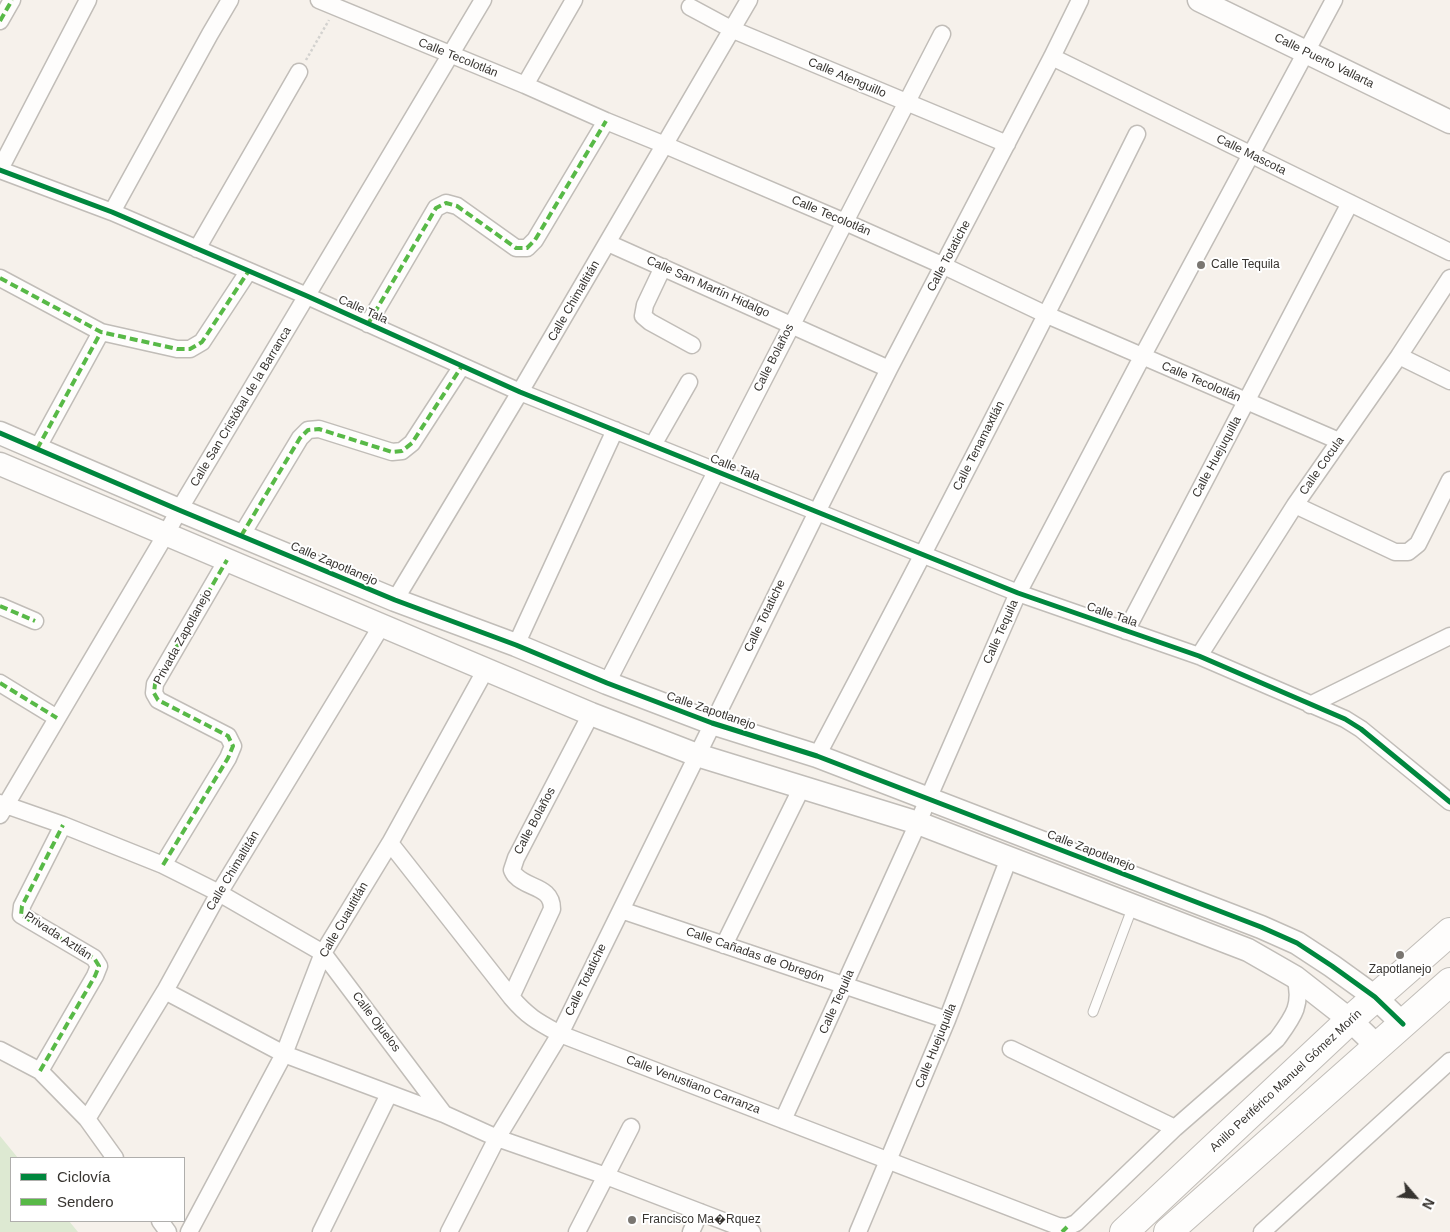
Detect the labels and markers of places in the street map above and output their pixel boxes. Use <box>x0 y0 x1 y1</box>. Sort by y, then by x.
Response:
place label: Calle Tequila <box>1211 258 1280 272</box>
marker: Calle Tequila <box>1195 259 1207 271</box>
marker: Zapotlanejo <box>1394 949 1406 961</box>
place label: Zapotlanejo <box>1369 963 1431 977</box>
place label: Francisco Ma�Rquez <box>642 1213 761 1227</box>
marker: Francisco Ma�Rquez <box>626 1214 638 1226</box>

